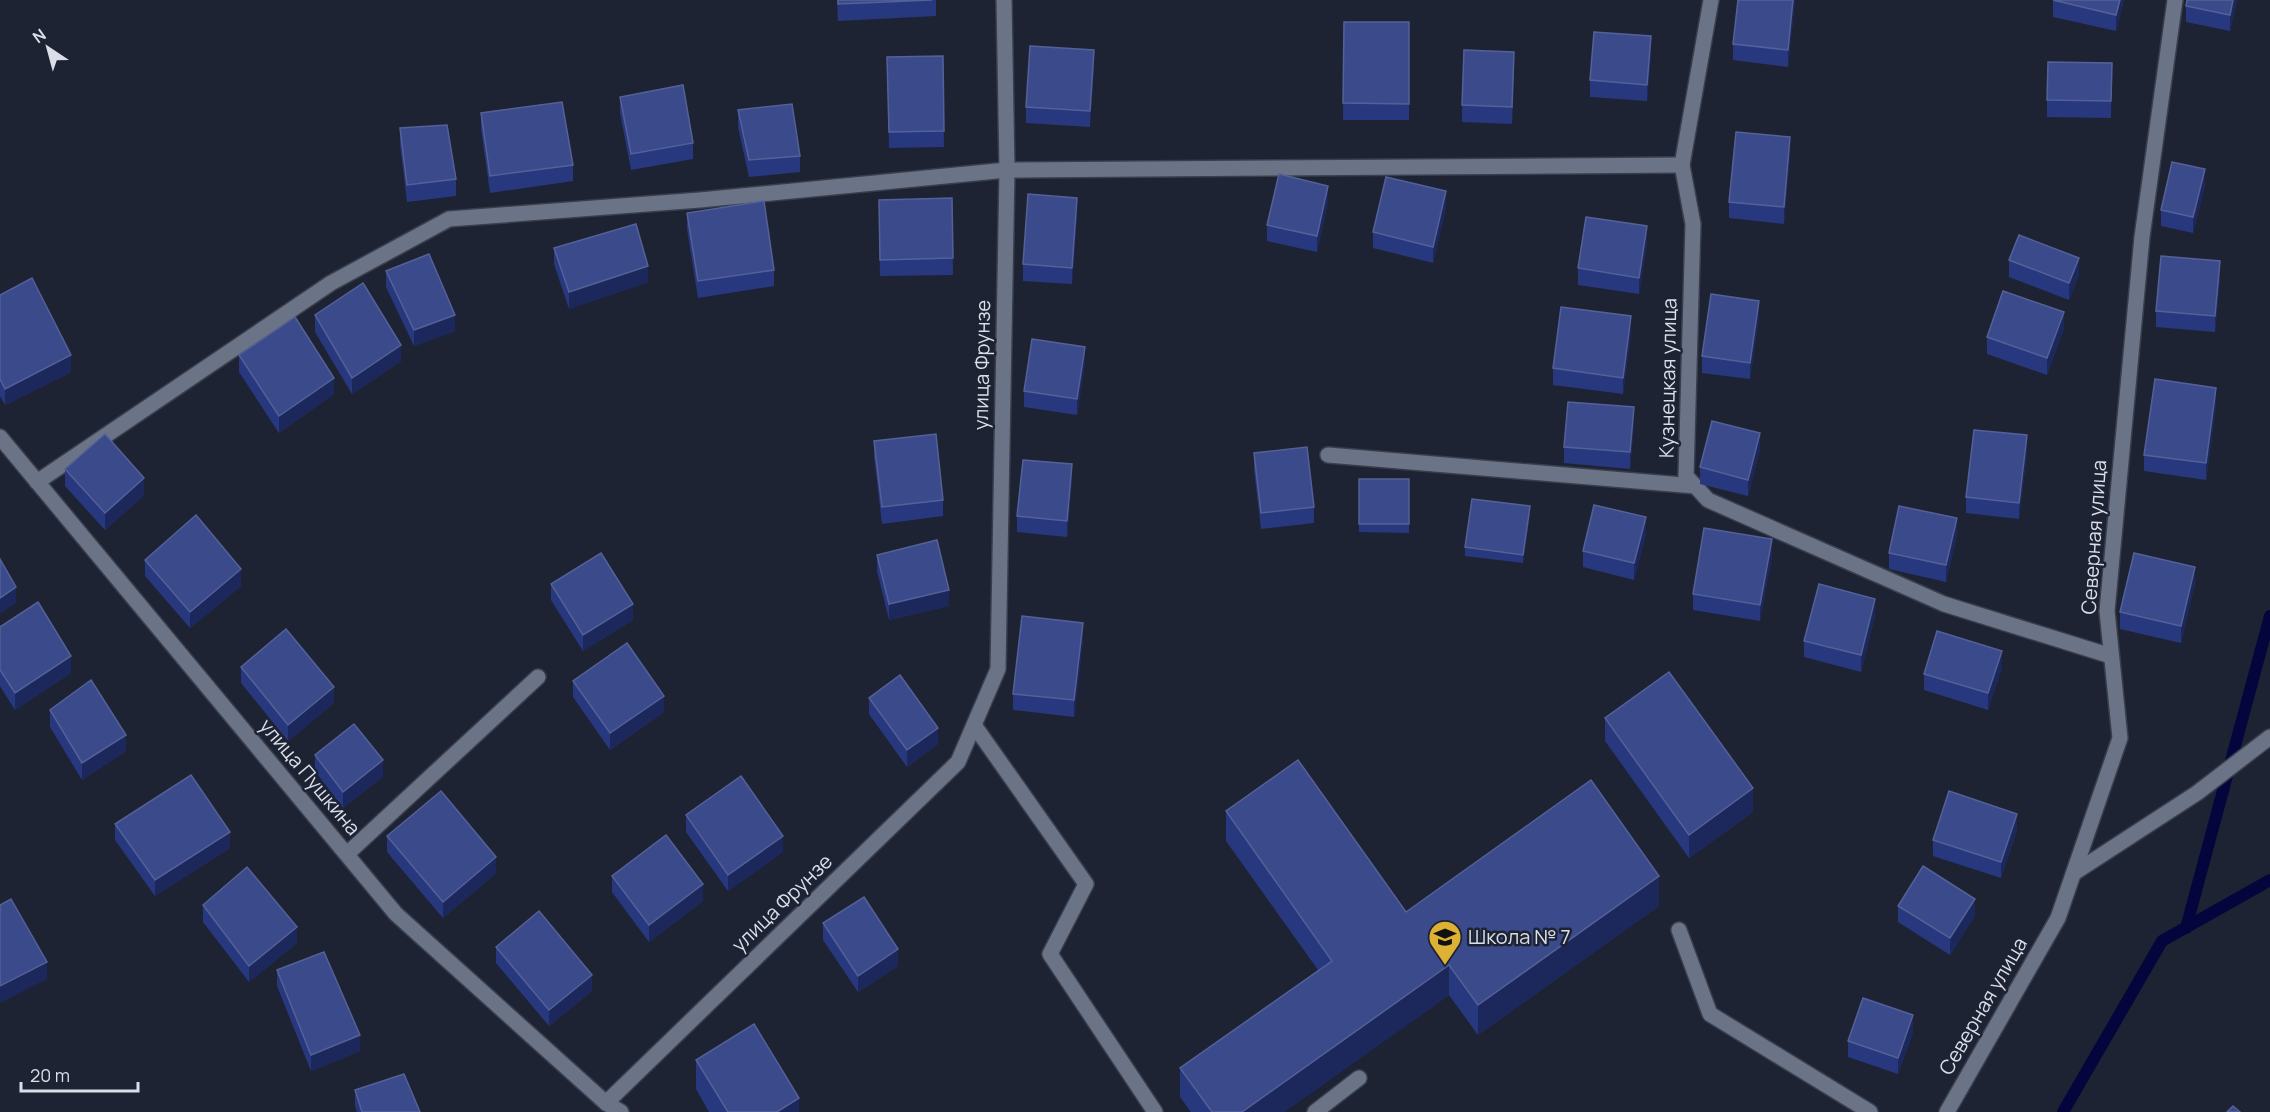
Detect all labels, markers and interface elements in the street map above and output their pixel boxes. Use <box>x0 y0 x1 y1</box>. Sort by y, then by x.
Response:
north arrow <box>18 18 78 78</box>
text: N <box>28 24 50 48</box>
street label: Кузнецкая улица <box>1653 298 1682 458</box>
street label: улица Фрунзе <box>967 300 996 430</box>
street label: Северная улица <box>2075 459 2112 615</box>
street label: улица Пушкина <box>254 713 367 841</box>
street label: улица Фрунзе <box>725 848 838 958</box>
school or university icon: Школа № 7 <box>1427 919 1463 966</box>
place label: Школа № 7 <box>1468 923 1570 950</box>
street label: Северная улица <box>1932 932 2033 1080</box>
scale bar <box>21 1055 138 1093</box>
text: 20 m <box>30 1063 70 1087</box>

